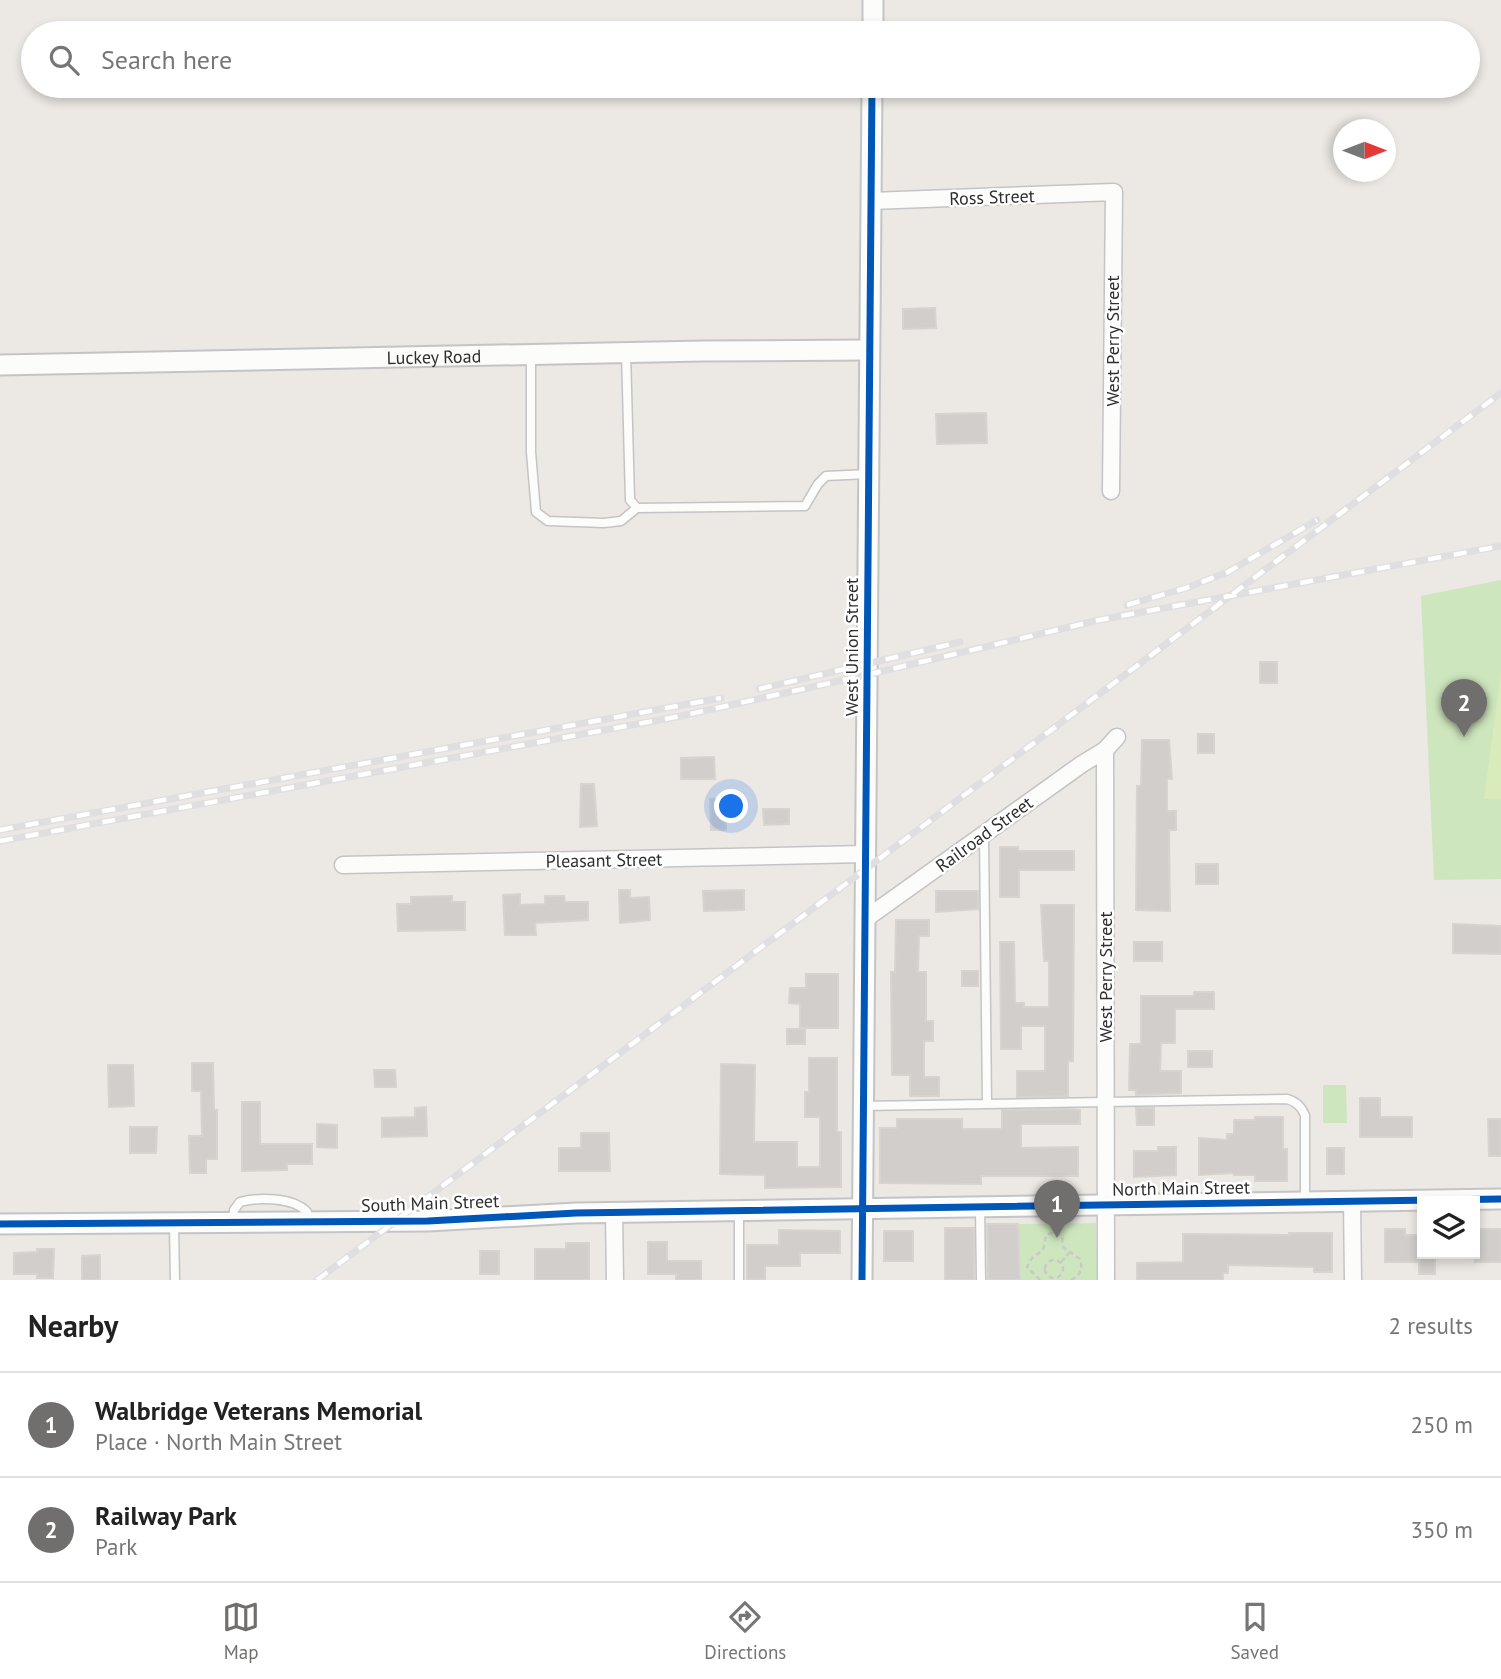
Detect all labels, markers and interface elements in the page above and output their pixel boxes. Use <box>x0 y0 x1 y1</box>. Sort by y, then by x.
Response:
search box <box>21 21 1480 98</box>
icon: search <box>45 41 83 79</box>
text: Search here <box>101 43 232 76</box>
north arrow <box>1333 119 1396 182</box>
street label: Ross Street <box>949 184 1035 210</box>
street label: West Perry Street <box>1101 275 1124 407</box>
street label: Luckey Road <box>386 344 481 369</box>
street label: West Union Street <box>840 578 863 716</box>
pin: 2 <box>1441 679 1487 737</box>
your location <box>714 789 748 823</box>
street label: Railroad Street <box>931 791 1037 877</box>
street label: Pleasant Street <box>545 847 663 873</box>
street label: West Perry Street <box>1094 911 1117 1043</box>
street label: North Main Street <box>1112 1175 1250 1201</box>
pin: 1 <box>1034 1180 1080 1238</box>
street label: South Main Street <box>361 1189 499 1217</box>
map controls <box>1417 1196 1480 1259</box>
button: layers <box>1417 1196 1480 1259</box>
text: Nearby <box>28 1306 118 1345</box>
text: 2 results <box>1389 1311 1473 1340</box>
text: Walbridge Veterans Memorial <box>95 1394 422 1427</box>
text: 1 <box>44 1410 58 1439</box>
text: 250 m <box>1411 1410 1473 1439</box>
text: Place · North Main Street <box>95 1427 342 1456</box>
text: Railway Park <box>95 1499 237 1532</box>
text: 2 <box>44 1515 58 1544</box>
text: 350 m <box>1411 1515 1473 1544</box>
text: Park <box>95 1532 137 1561</box>
tab: Map <box>222 1598 260 1664</box>
tab: Directions <box>704 1598 786 1664</box>
tab: Saved <box>1231 1598 1279 1664</box>

